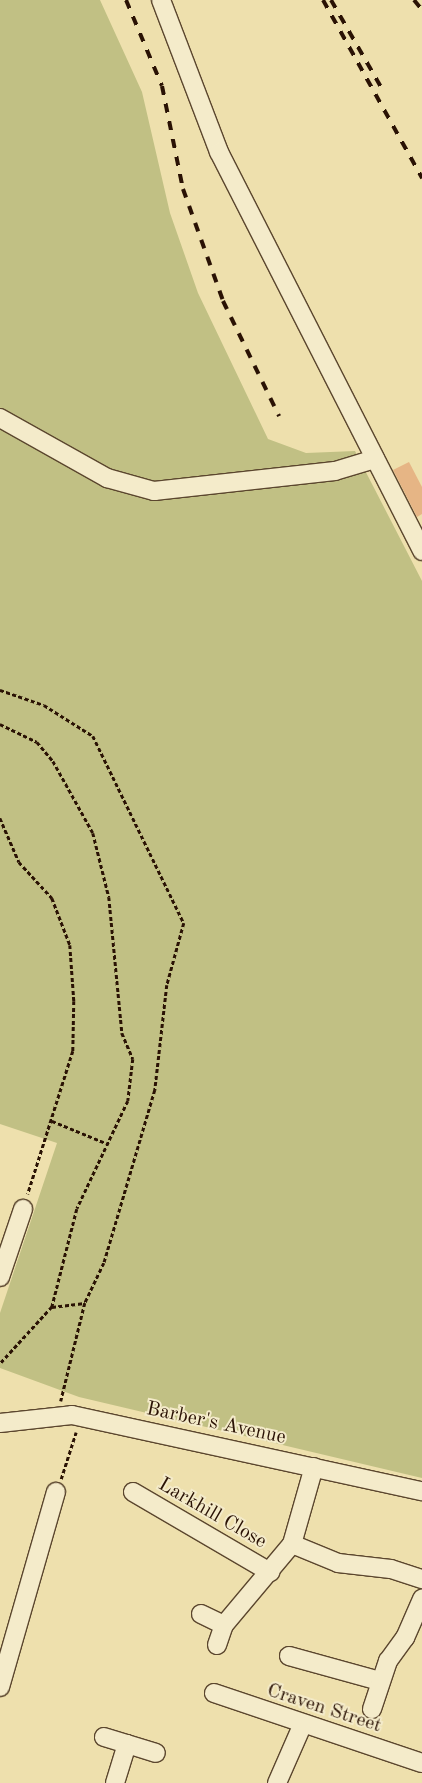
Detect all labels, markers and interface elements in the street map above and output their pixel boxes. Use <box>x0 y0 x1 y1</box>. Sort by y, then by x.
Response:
street label: Barber's Avenue <box>144 1397 288 1451</box>
street label: Larkhill Close <box>154 1473 270 1555</box>
street label: Craven Street <box>264 1679 384 1739</box>

